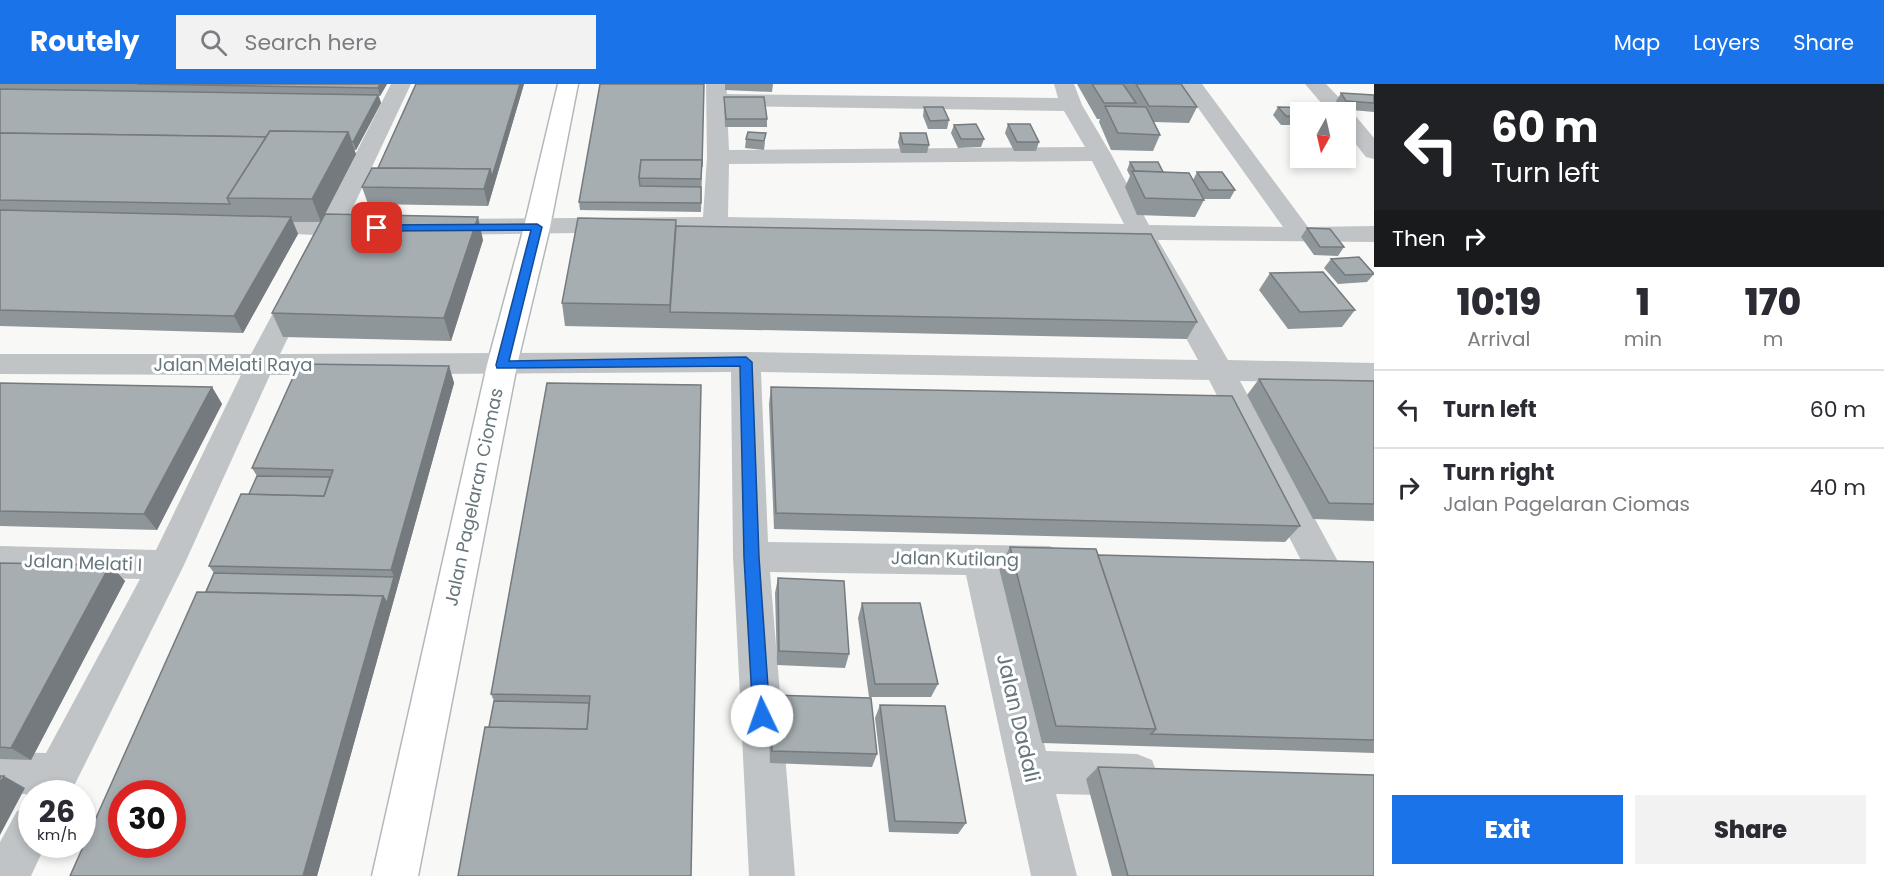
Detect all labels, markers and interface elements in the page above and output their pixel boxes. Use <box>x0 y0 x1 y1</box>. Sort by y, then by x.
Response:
search box <box>176 15 596 69</box>
text: Routely <box>30 22 140 61</box>
icon: search <box>197 26 230 59</box>
text: Search here <box>245 27 377 58</box>
text: Map <box>1614 28 1660 57</box>
text: Layers <box>1693 28 1760 57</box>
text: Share <box>1793 28 1854 57</box>
text: 60 m <box>1491 98 1599 157</box>
north arrow <box>1290 102 1356 168</box>
map controls <box>1290 102 1356 168</box>
icon: left <box>1392 108 1470 186</box>
text: Turn left <box>1491 154 1600 191</box>
pin <box>351 202 402 253</box>
icon: arrive <box>360 211 393 244</box>
icon: right <box>1458 222 1491 255</box>
text: Then <box>1392 223 1446 254</box>
text: 10:19 <box>1457 277 1541 328</box>
text: 1 <box>1636 277 1650 328</box>
text: 170 <box>1745 277 1801 328</box>
text: Arrival <box>1467 325 1530 353</box>
text: min <box>1624 325 1662 353</box>
text: m <box>1763 325 1783 353</box>
street label: Jalan Melati Raya <box>153 352 313 377</box>
street label: Jalan Pagelaran Ciomas <box>438 386 509 608</box>
icon: left <box>1392 393 1425 426</box>
text: Turn left <box>1443 394 1537 425</box>
text: 60 m <box>1810 394 1866 425</box>
text: Turn right <box>1443 457 1554 488</box>
icon: right <box>1392 471 1425 504</box>
text: 40 m <box>1810 472 1866 503</box>
text: Jalan Pagelaran Ciomas <box>1443 490 1690 518</box>
street label: Jalan Kutilang <box>891 545 1019 572</box>
street label: Jalan Melati I <box>24 548 142 577</box>
street label: Jalan Dadali <box>990 651 1047 785</box>
position arrow <box>730 684 794 748</box>
speed limit sign: 30 <box>108 780 186 858</box>
text: 26 <box>39 790 75 833</box>
button: Exit <box>1392 795 1623 864</box>
button: Share <box>1635 795 1866 864</box>
text: km/h <box>37 824 77 845</box>

